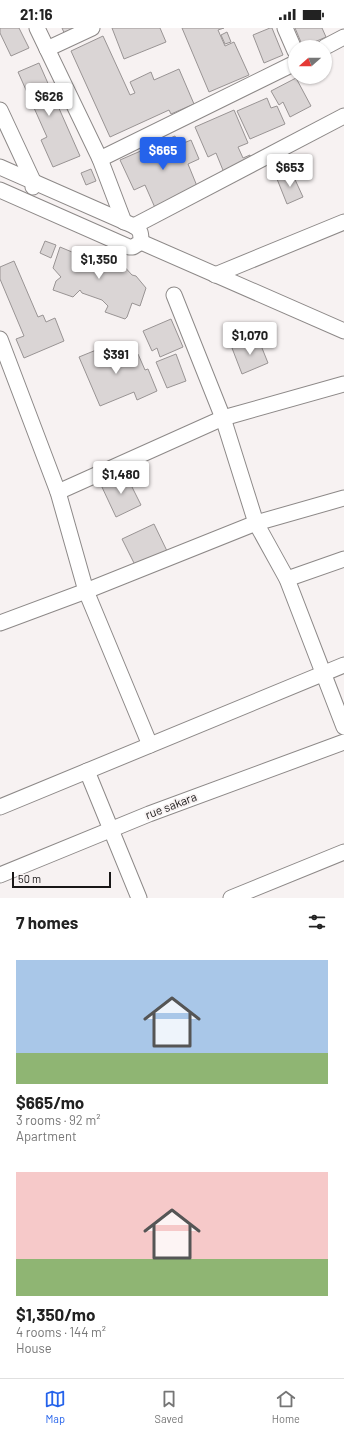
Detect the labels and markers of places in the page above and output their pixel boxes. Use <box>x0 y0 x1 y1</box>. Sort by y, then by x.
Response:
pin: $626 <box>25 83 73 117</box>
pin: $665 <box>139 137 187 171</box>
pin: $653 <box>266 154 314 188</box>
pin: $1,350 <box>66 246 132 280</box>
pin: $1,070 <box>217 322 283 356</box>
pin: $391 <box>92 341 140 375</box>
pin: $1,480 <box>88 461 154 495</box>

